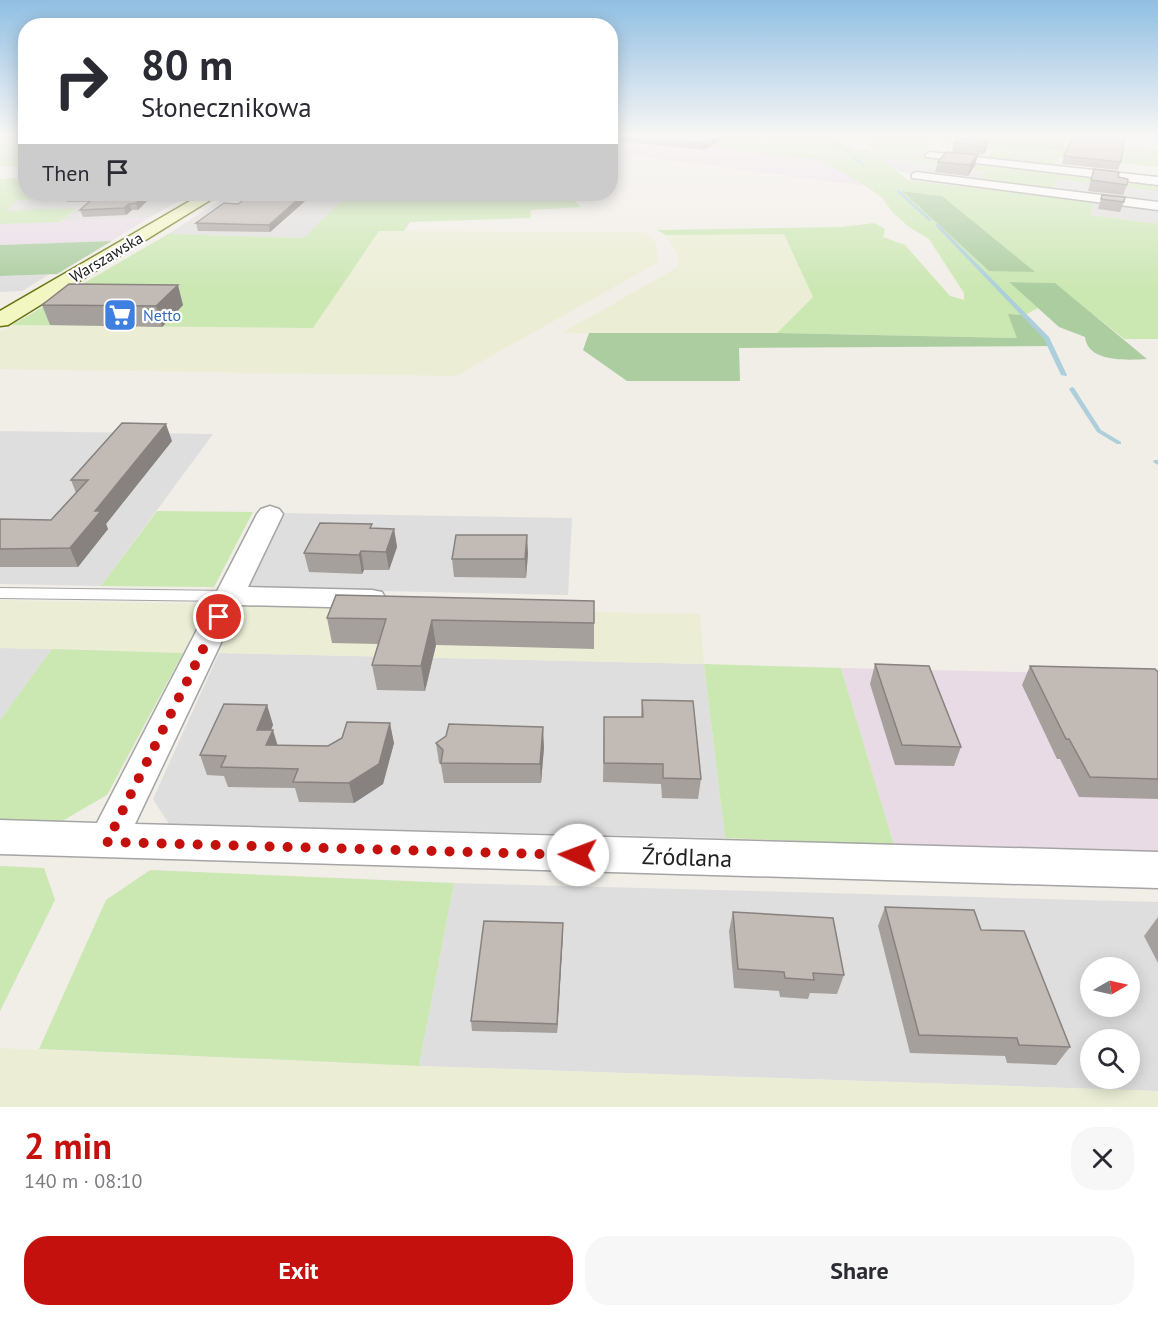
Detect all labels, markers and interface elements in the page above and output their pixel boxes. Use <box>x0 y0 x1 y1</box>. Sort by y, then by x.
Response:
text: 80 m <box>141 37 233 92</box>
icon: right <box>42 42 120 120</box>
text: Słonecznikowa <box>141 90 312 124</box>
icon: arrive <box>101 156 134 189</box>
text: Then <box>42 159 89 187</box>
street label: Warszawska <box>66 227 146 287</box>
supermarket icon: Netto <box>102 297 138 333</box>
place label: Netto <box>143 305 181 325</box>
pin <box>193 591 244 642</box>
icon: arrive <box>202 600 235 633</box>
position arrow <box>546 823 610 887</box>
street label: Źródlana <box>641 840 733 874</box>
north arrow <box>1080 957 1140 1017</box>
map controls <box>1080 957 1140 1089</box>
button: search <box>1080 1029 1140 1089</box>
text: 2 min <box>24 1122 112 1169</box>
button: close <box>1071 1127 1134 1190</box>
text: 140 m · 08:10 <box>24 1168 142 1194</box>
button: Exit <box>24 1236 573 1305</box>
button: Share <box>585 1236 1134 1305</box>

